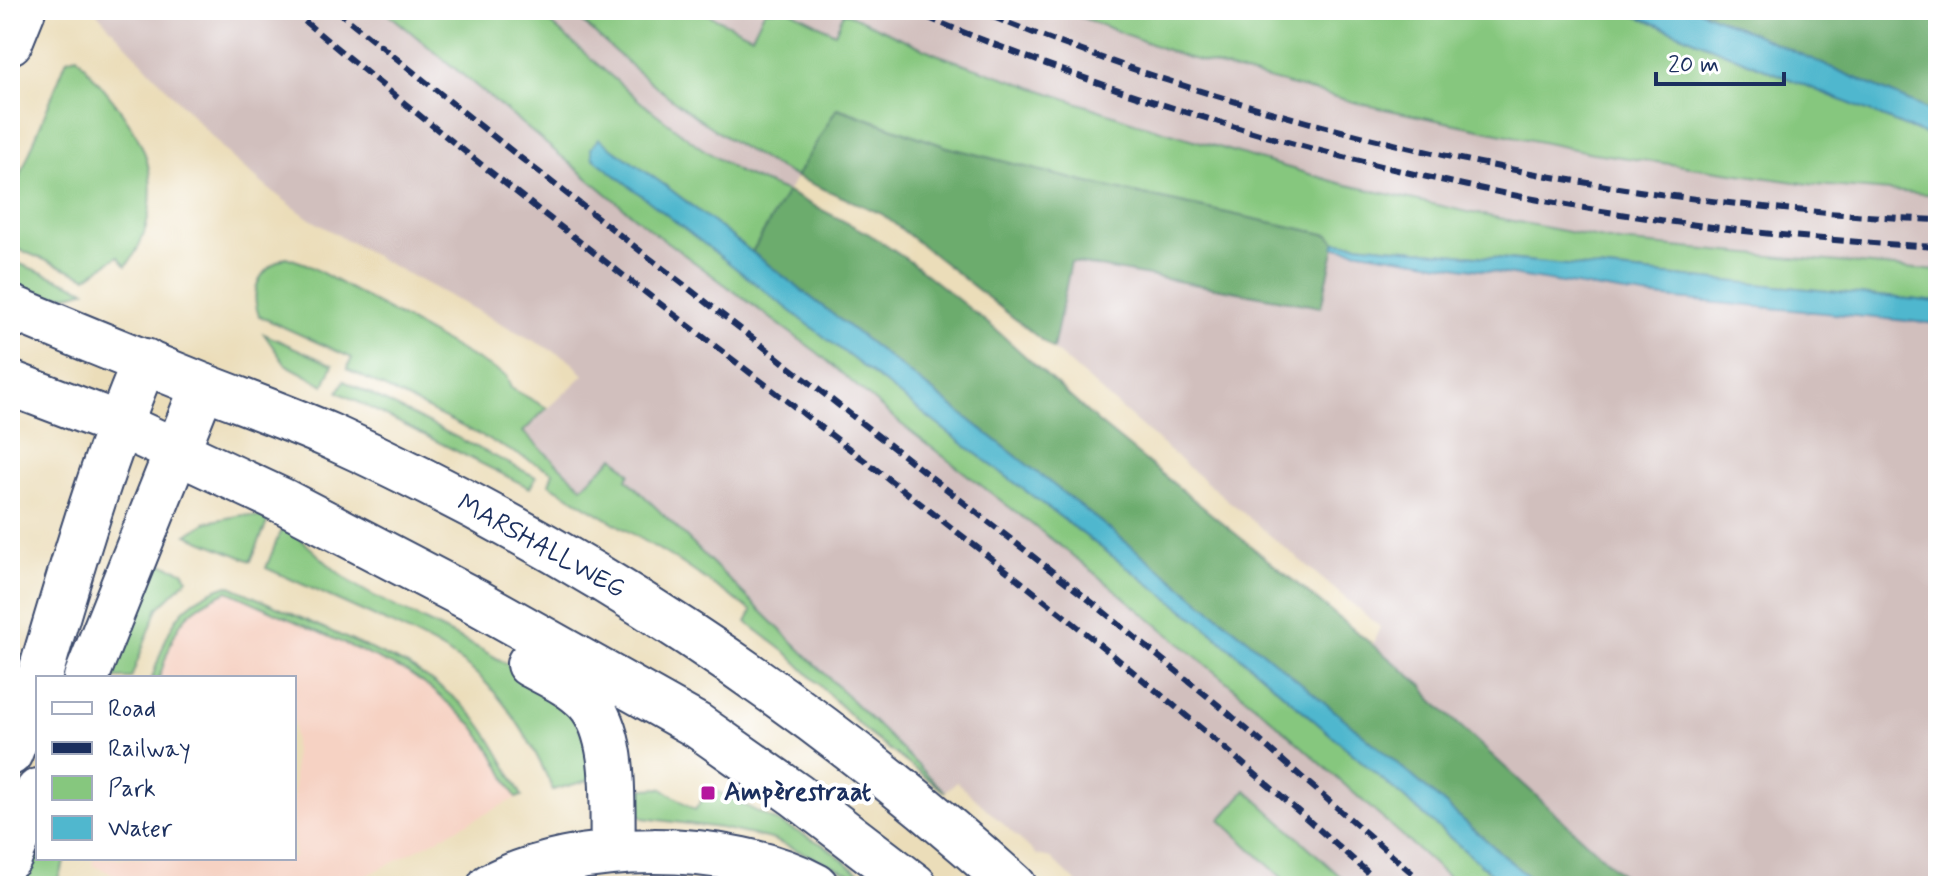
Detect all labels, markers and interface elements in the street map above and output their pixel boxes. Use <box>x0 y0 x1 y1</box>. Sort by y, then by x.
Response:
scale bar <box>1656 36 1784 86</box>
text: 20 m <box>1668 50 1719 81</box>
street label: MARSHALLWEG <box>451 487 631 607</box>
legend <box>36 676 296 860</box>
text: Road <box>108 694 156 725</box>
text: Railway <box>108 734 191 765</box>
text: Park <box>108 774 156 805</box>
place label: Ampèrestraat <box>724 776 872 810</box>
marker: Ampèrestraat <box>699 784 717 802</box>
text: Water <box>108 814 173 845</box>

